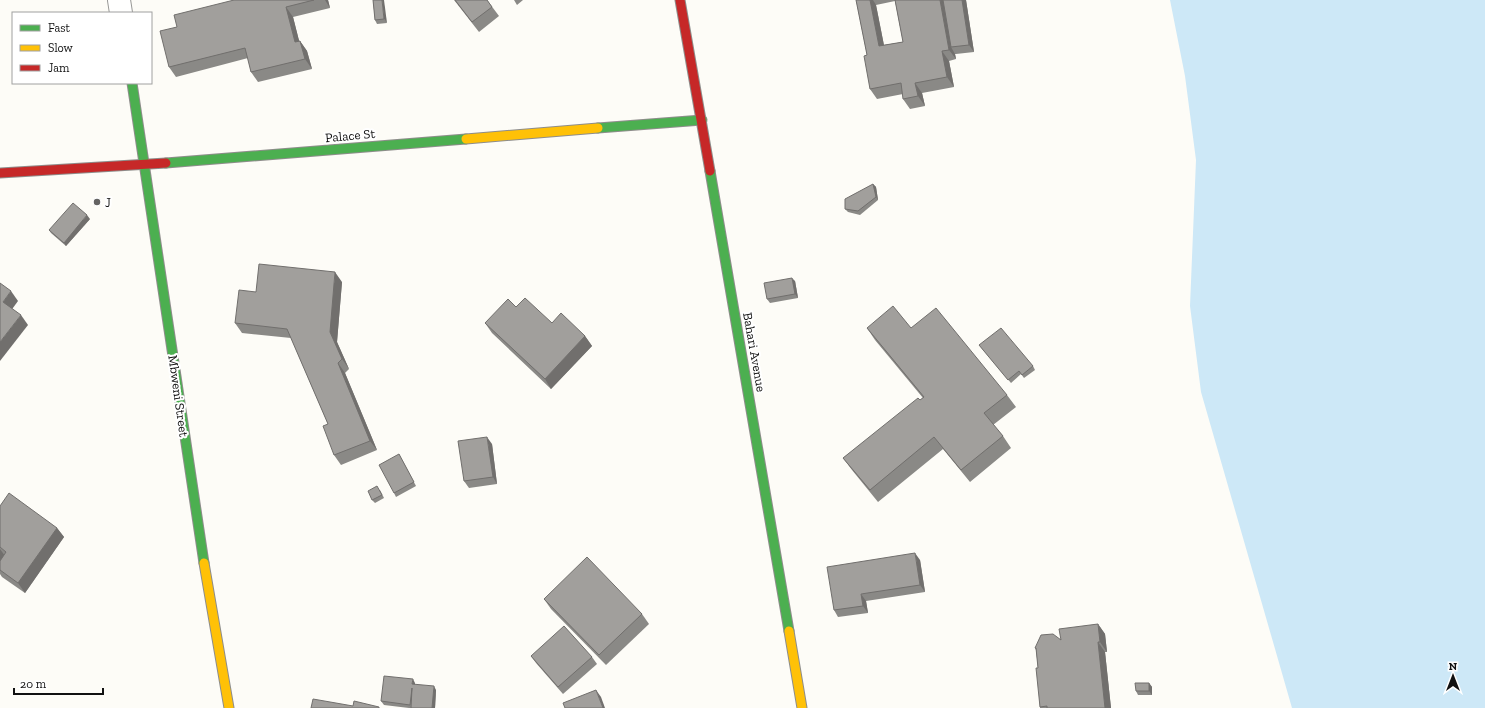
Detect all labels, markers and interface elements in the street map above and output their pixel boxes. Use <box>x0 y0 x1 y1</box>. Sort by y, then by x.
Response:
legend <box>12 12 152 84</box>
text: Fast <box>48 21 71 35</box>
text: Slow <box>48 41 74 55</box>
text: Jam <box>48 61 70 75</box>
street label: Palace St <box>324 126 376 145</box>
place label: J <box>105 195 111 210</box>
marker: J <box>92 197 102 207</box>
street label: Bahari Avenue <box>740 311 769 393</box>
street label: Mbweni Street <box>165 354 192 438</box>
north arrow <box>1433 656 1473 696</box>
text: N <box>1449 660 1458 673</box>
scale bar <box>14 670 103 696</box>
text: 20 m <box>20 677 47 691</box>

